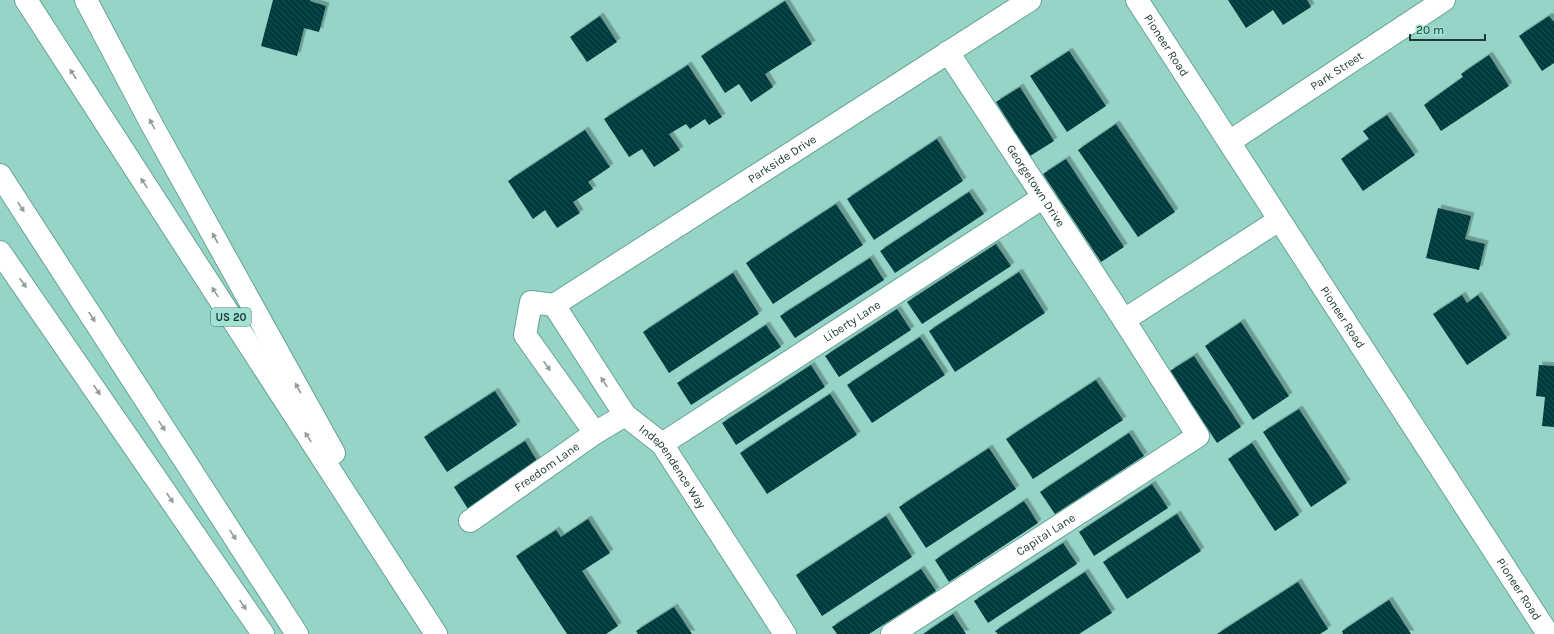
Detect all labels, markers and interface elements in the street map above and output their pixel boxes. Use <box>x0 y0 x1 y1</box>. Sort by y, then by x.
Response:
street label: Pioneer Road <box>1141 12 1192 79</box>
scale bar <box>1410 16 1485 42</box>
text: 20 m <box>1416 23 1444 37</box>
street label: Park Street <box>1308 48 1366 93</box>
one-way arrow <box>70 68 77 80</box>
one-way arrow <box>148 118 155 130</box>
street label: Parkside Drive <box>745 132 819 186</box>
street label: Georgetown Drive <box>1004 142 1068 230</box>
one-way arrow <box>140 178 148 188</box>
one-way arrow <box>17 202 25 212</box>
one-way arrow <box>211 232 218 244</box>
one-way arrow <box>19 278 27 289</box>
street label: Pioneer Road <box>1317 283 1368 351</box>
one-way arrow <box>211 286 218 298</box>
street label: Liberty Lane <box>820 298 883 345</box>
road number: US 20 <box>211 308 251 326</box>
one-way arrow <box>88 311 95 322</box>
one-way arrow <box>543 361 552 372</box>
one-way arrow <box>600 377 608 388</box>
one-way arrow <box>295 382 302 394</box>
one-way arrow <box>93 385 100 396</box>
one-way arrow <box>158 421 166 431</box>
street label: Independence Way <box>636 422 709 511</box>
one-way arrow <box>304 432 312 442</box>
street label: Freedom Lane <box>512 439 582 495</box>
one-way arrow <box>166 492 174 503</box>
street label: Capital Lane <box>1013 510 1078 559</box>
one-way arrow <box>229 529 236 541</box>
street label: Pioneer Road <box>1494 555 1544 623</box>
one-way arrow <box>239 600 247 610</box>

